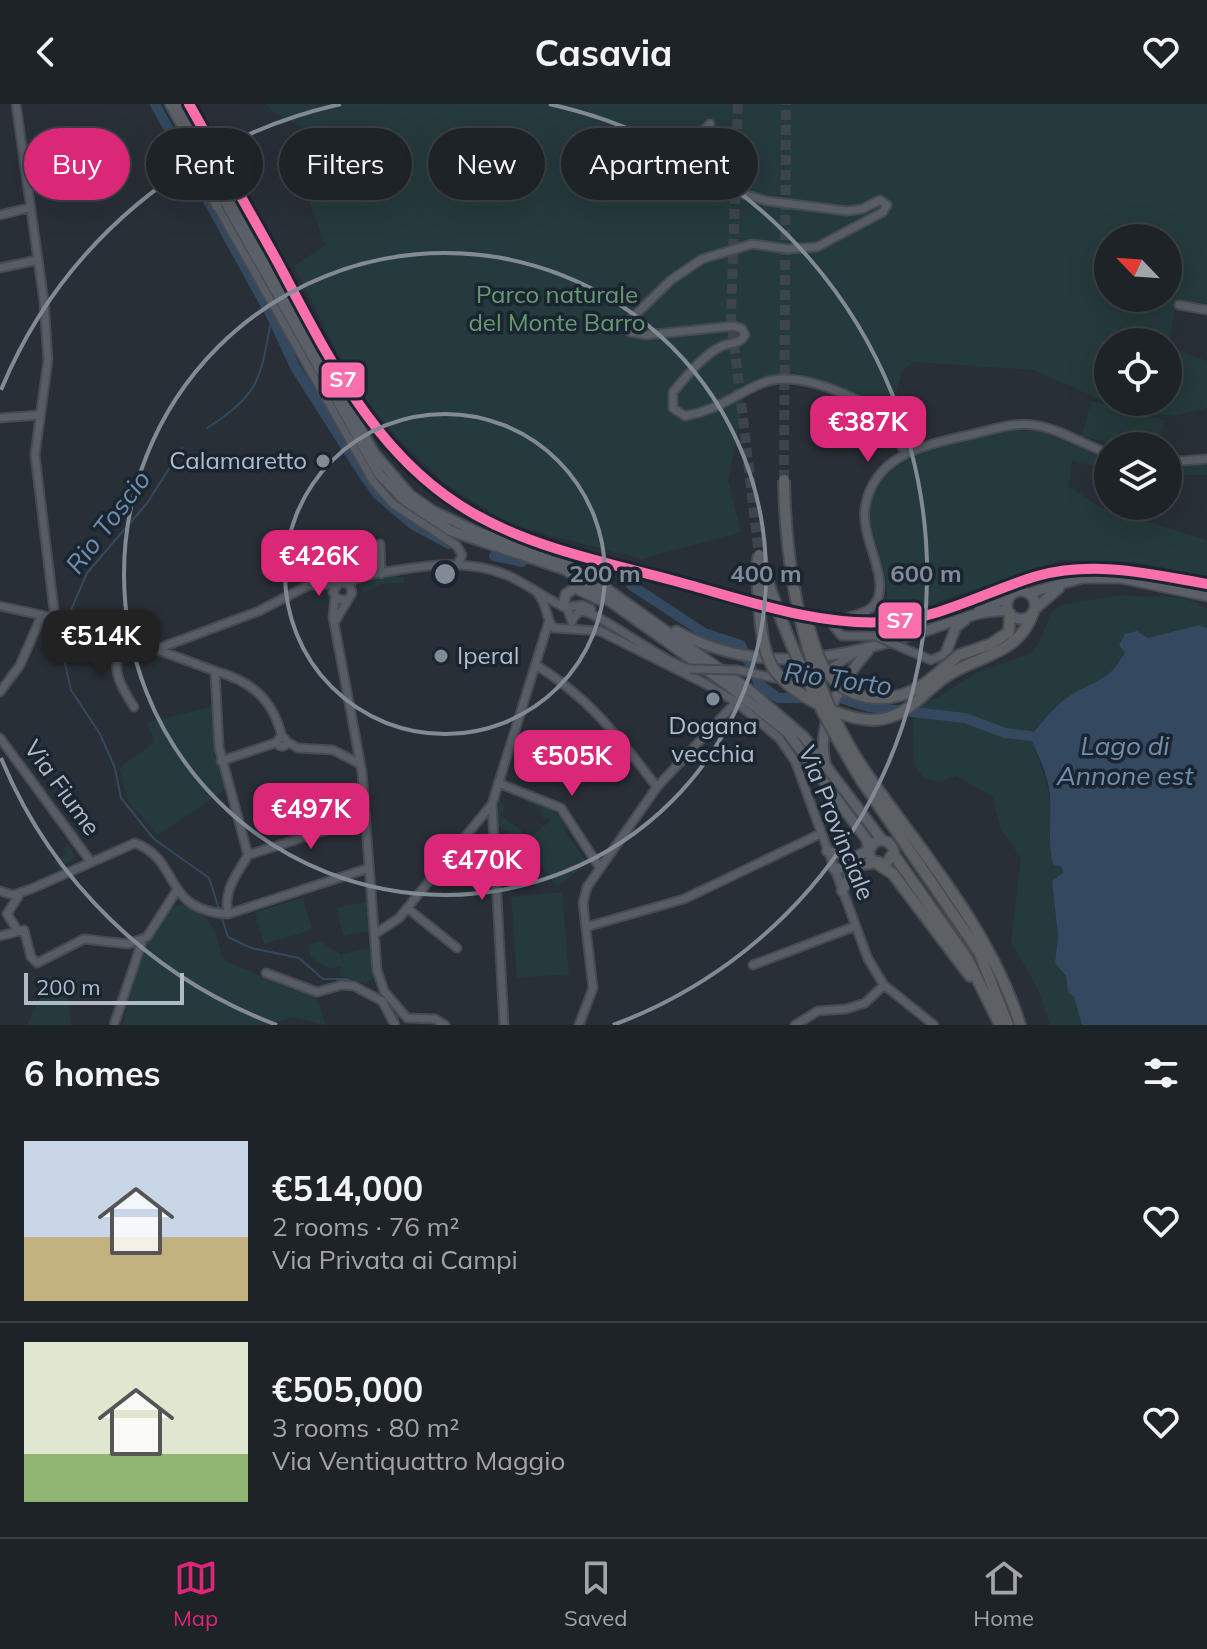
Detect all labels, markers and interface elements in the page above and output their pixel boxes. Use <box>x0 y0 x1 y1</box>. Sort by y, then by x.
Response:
icon: back <box>24 30 68 74</box>
text: Casavia <box>535 30 672 75</box>
icon: heart <box>1139 30 1183 74</box>
chip: Buy <box>24 128 130 200</box>
chip: Rent <box>146 128 263 200</box>
chip: Filters <box>279 128 412 200</box>
chip: New <box>428 128 545 200</box>
chip: Apartment <box>561 128 758 200</box>
north arrow <box>1094 224 1182 312</box>
map controls <box>1094 224 1182 520</box>
park label: Parco naturale del Monte Barro <box>468 279 646 337</box>
button: locate <box>1094 328 1182 416</box>
line badge: S7 <box>320 361 366 399</box>
text: S7 <box>329 365 357 393</box>
pin: €387K <box>812 396 924 464</box>
text: €387K <box>828 405 908 438</box>
button: layers <box>1094 432 1182 520</box>
place label: Calamaretto <box>169 445 307 475</box>
marker: Calamaretto <box>314 452 332 470</box>
water label: Rio Toscio <box>58 463 157 580</box>
pin: €426K <box>263 530 375 598</box>
text: €426K <box>279 539 359 572</box>
text: 200 m <box>569 558 641 588</box>
text: 400 m <box>730 558 802 588</box>
text: 600 m <box>890 558 962 588</box>
centre of rings <box>431 560 459 588</box>
line badge: S7 <box>877 601 923 640</box>
text: S7 <box>886 606 914 634</box>
pin: €514K <box>45 610 157 678</box>
text: €514K <box>61 619 141 652</box>
place label: Iperal <box>457 640 519 670</box>
marker: Iperal <box>432 647 450 665</box>
water label: Rio Torto <box>782 655 894 702</box>
marker: Dogana vecchia <box>704 690 722 708</box>
place label: Dogana vecchia <box>669 710 757 768</box>
water label: Lago di Annone est <box>1056 729 1194 792</box>
pin: €505K <box>516 730 628 798</box>
street label: Via Fiume <box>18 734 107 841</box>
text: €505K <box>532 739 612 772</box>
street label: Via Provinciale <box>792 741 882 904</box>
pin: €497K <box>255 783 367 851</box>
text: €497K <box>271 792 351 825</box>
pin: €470K <box>426 834 538 902</box>
text: €470K <box>442 843 522 876</box>
scale bar <box>24 969 184 1005</box>
text: 200 m <box>36 973 101 1001</box>
icon: filters <box>1139 1051 1183 1095</box>
text: 6 homes <box>24 1052 161 1095</box>
text: €514,000 <box>272 1167 423 1210</box>
icon: home <box>88 1173 184 1269</box>
icon: heart <box>1139 1199 1183 1243</box>
text: 2 rooms · 76 m² <box>272 1210 459 1243</box>
text: Via Privata ai Campi <box>272 1243 518 1276</box>
text: €505,000 <box>272 1368 423 1411</box>
icon: home <box>88 1374 184 1470</box>
icon: heart <box>1139 1400 1183 1444</box>
text: 3 rooms · 80 m² <box>272 1411 459 1444</box>
text: Via Ventiquattro Maggio <box>272 1444 565 1477</box>
tab: Map <box>173 1556 218 1632</box>
tab: Saved <box>564 1556 628 1632</box>
tab: Home <box>973 1556 1034 1632</box>

